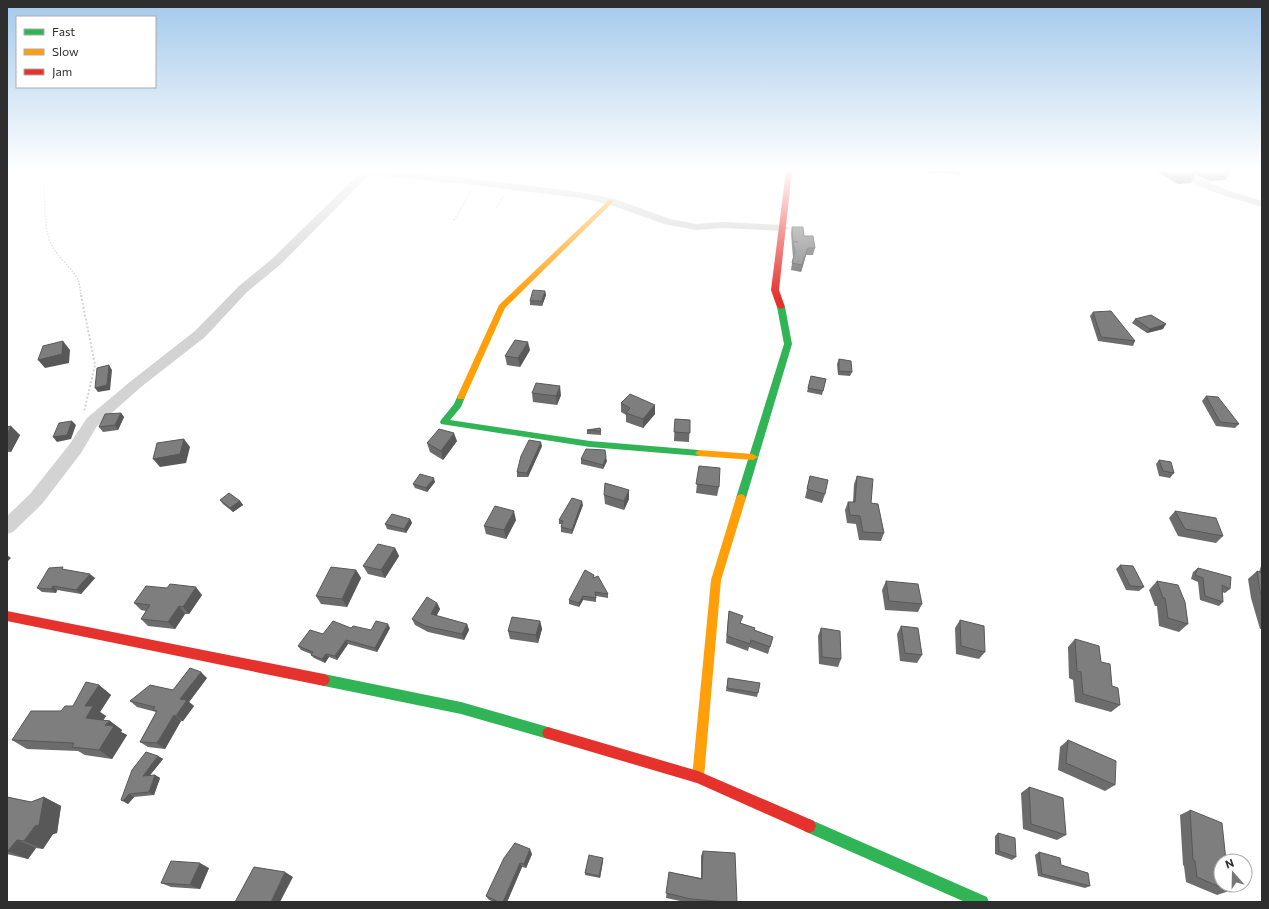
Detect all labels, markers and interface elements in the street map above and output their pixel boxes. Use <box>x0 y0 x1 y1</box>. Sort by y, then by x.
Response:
legend <box>16 16 156 88</box>
text: Fast <box>52 24 75 38</box>
text: Slow <box>52 44 79 58</box>
text: Jam <box>52 64 72 79</box>
north arrow <box>1213 853 1253 893</box>
text: N <box>1223 856 1236 871</box>

